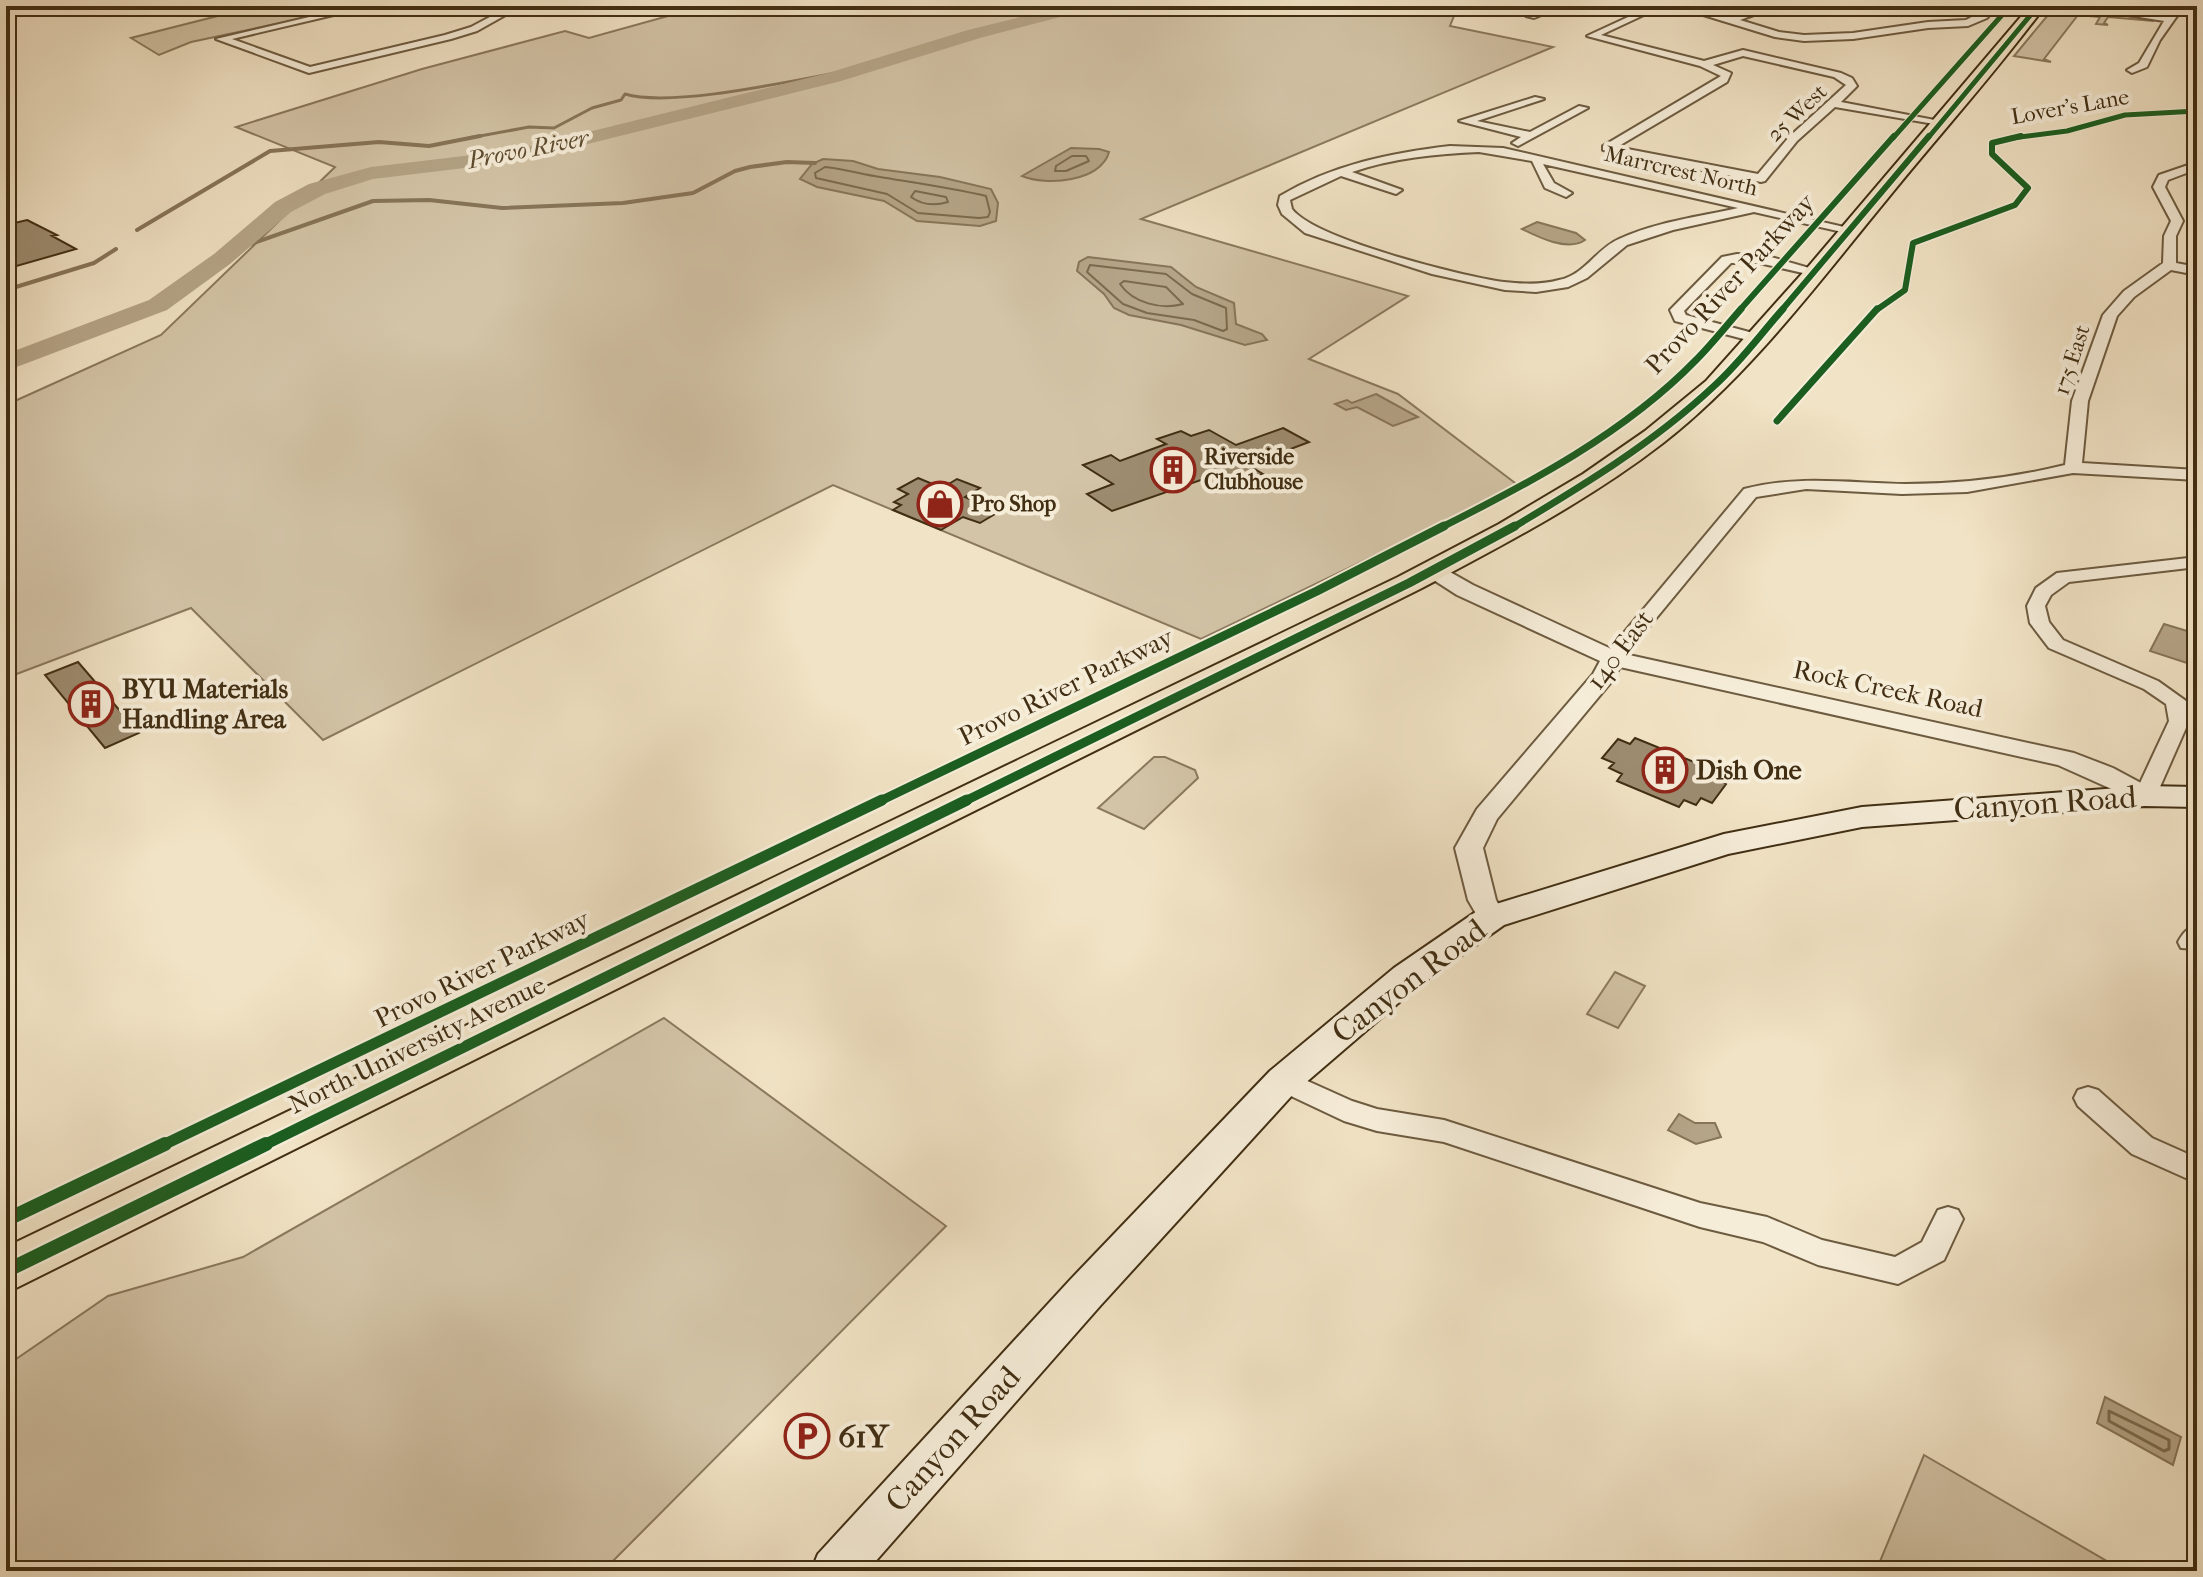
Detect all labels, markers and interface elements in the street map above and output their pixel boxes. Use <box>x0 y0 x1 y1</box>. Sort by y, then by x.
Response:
street label: 25 West <box>1762 79 1832 147</box>
street label: Lover's Lane <box>2009 84 2131 130</box>
water label: Provo River <box>464 123 593 175</box>
street label: Marrcrest North <box>1602 141 1761 201</box>
street label: Provo River Parkway <box>1639 187 1822 380</box>
street label: 175 East <box>2048 321 2096 398</box>
place label: Riverside Clubhouse <box>1204 444 1303 495</box>
building icon: Riverside Clubhouse <box>1149 446 1197 494</box>
shop icon: Pro Shop <box>916 480 964 528</box>
place label: Pro Shop <box>971 491 1056 517</box>
street label: 140 East <box>1580 604 1660 696</box>
street label: Provo River Parkway <box>954 621 1179 752</box>
street label: Rock Creek Road <box>1790 654 1986 724</box>
place label: BYU Materials Handling Area <box>122 674 288 735</box>
building icon: BYU Materials Handling Area <box>67 680 115 728</box>
building icon: Dish One <box>1641 746 1689 794</box>
place label: Dish One <box>1696 755 1802 786</box>
street label: Canyon Road <box>1952 778 2138 828</box>
street label: Provo River Parkway <box>370 903 595 1034</box>
street label: Canyon Road <box>1325 911 1494 1051</box>
street label: North University Avenue <box>284 969 550 1121</box>
street label: Canyon Road <box>878 1358 1028 1519</box>
parking icon: 61Y <box>783 1412 831 1460</box>
place label: 61Y <box>838 1418 891 1455</box>

